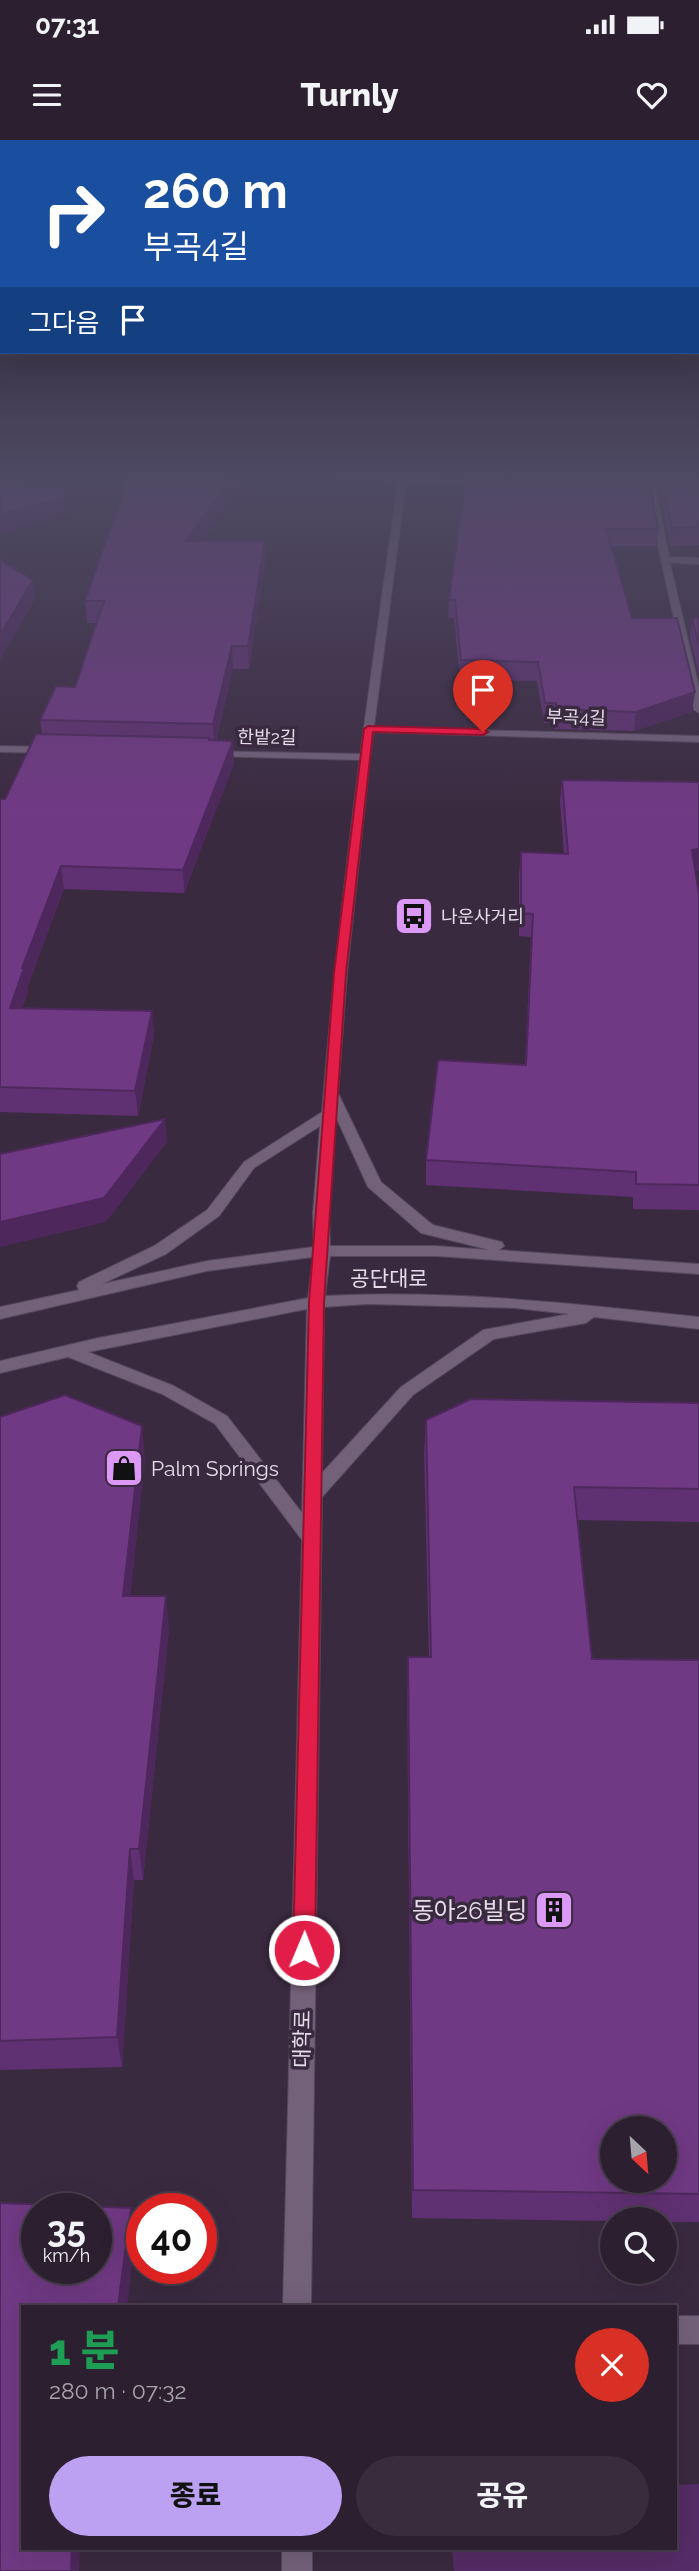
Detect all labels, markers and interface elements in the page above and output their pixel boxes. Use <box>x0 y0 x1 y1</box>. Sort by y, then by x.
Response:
text: 07:31 <box>35 10 99 40</box>
icon: menu <box>28 76 66 114</box>
text: Turnly <box>300 76 399 113</box>
icon: heart <box>633 76 671 114</box>
text: 260 m <box>143 162 288 219</box>
icon: right <box>28 168 119 259</box>
text: 부곡4길 <box>143 228 249 265</box>
icon: arrive <box>114 301 152 339</box>
text: 그다음 <box>28 308 100 338</box>
pin <box>453 660 513 732</box>
icon: arrive <box>464 671 502 709</box>
street label: 부곡4길 <box>546 705 606 729</box>
street label: 한밭2길 <box>237 726 297 748</box>
bus stop icon: 나운사거리 <box>393 895 435 937</box>
place label: 나운사거리 <box>441 906 524 927</box>
street label: 공단대로 <box>350 1266 428 1291</box>
shop icon: Palm Springs <box>103 1447 145 1489</box>
place label: Palm Springs <box>151 1456 279 1481</box>
building icon: 동아26빌딩 <box>533 1889 575 1931</box>
place label: 동아26빌딩 <box>412 1896 527 1925</box>
position arrow <box>267 1913 341 1987</box>
street label: 대학로 <box>289 2010 315 2068</box>
north arrow <box>600 2116 677 2193</box>
map controls <box>600 2116 677 2284</box>
speed limit sign: 40 <box>126 2193 217 2284</box>
button: search <box>600 2207 677 2284</box>
text: 35 <box>47 2209 86 2250</box>
text: km/h <box>43 2245 90 2266</box>
text: 1 분 <box>49 2326 119 2375</box>
button: close <box>575 2328 649 2402</box>
text: 280 m · 07:32 <box>49 2377 187 2404</box>
button: 종료 <box>49 2456 342 2536</box>
button: 공유 <box>356 2456 649 2536</box>

